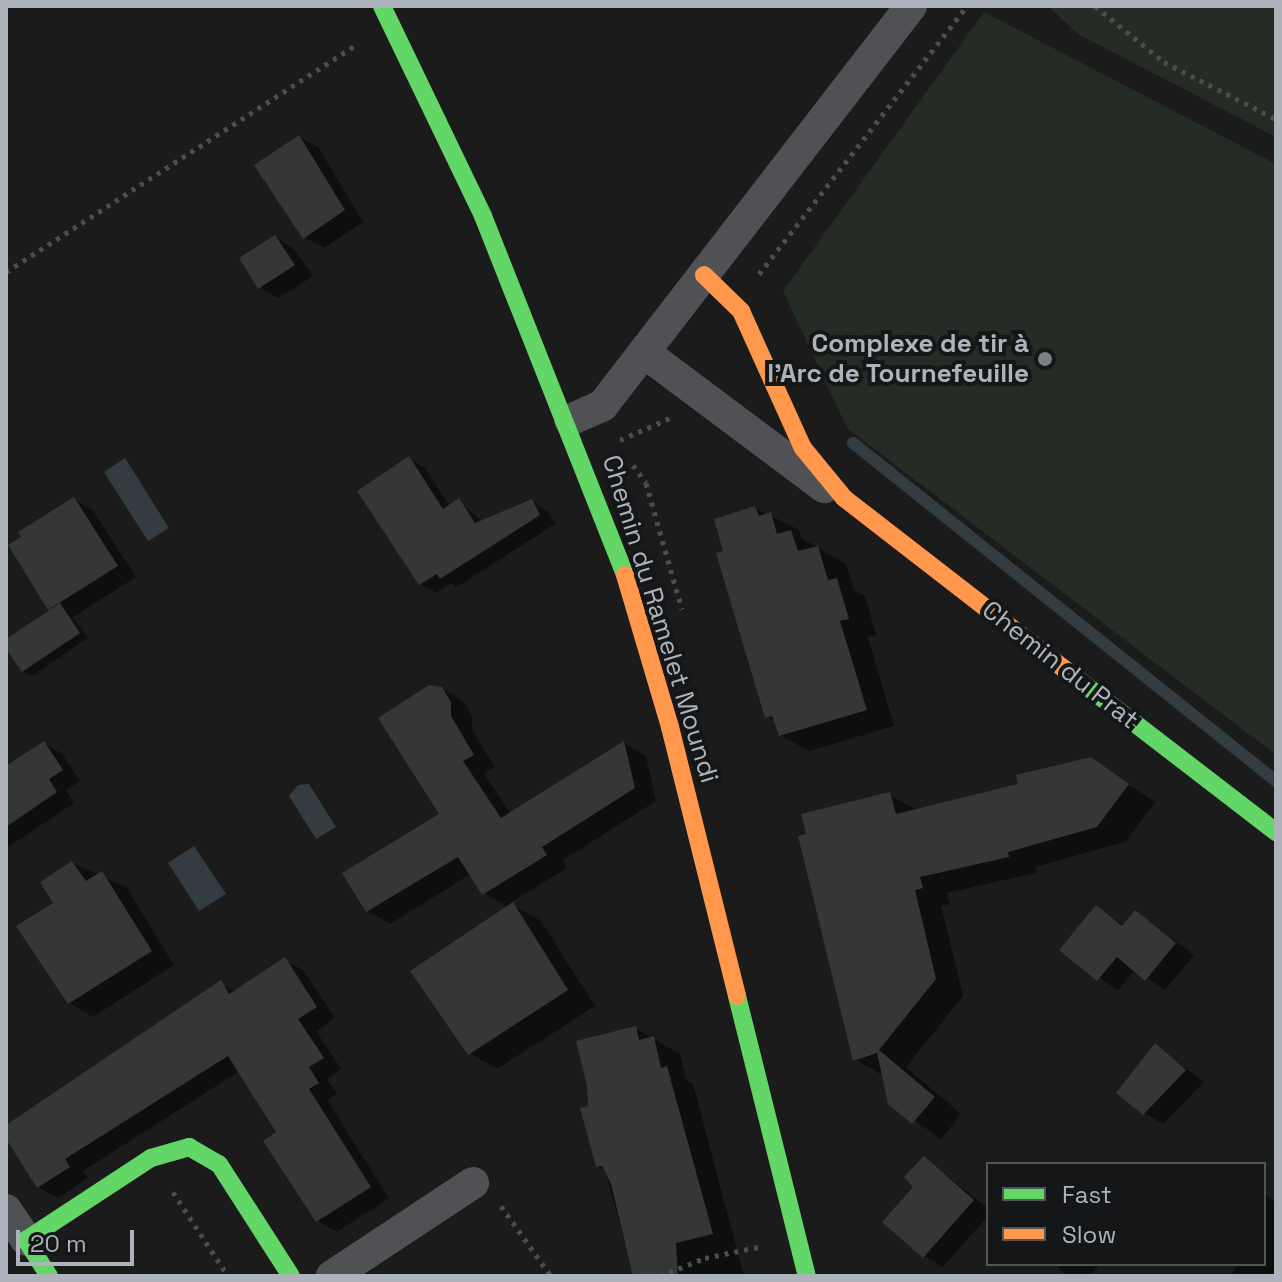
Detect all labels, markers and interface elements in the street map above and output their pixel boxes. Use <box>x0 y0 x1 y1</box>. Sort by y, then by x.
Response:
place label: Complexe de tir à l'Arc de Tournefeuille <box>766 328 1029 390</box>
marker: Complexe de tir à l'Arc de Tournefeuille <box>1036 350 1054 368</box>
street label: Chemin du Ramelet Moundi <box>595 451 725 787</box>
street label: Chemin du Prat <box>976 594 1144 736</box>
legend <box>986 1162 1266 1266</box>
text: Fast <box>1062 1179 1112 1210</box>
scale bar <box>20 1214 138 1264</box>
text: Slow <box>1062 1219 1116 1250</box>
text: 20 m <box>30 1228 87 1259</box>

